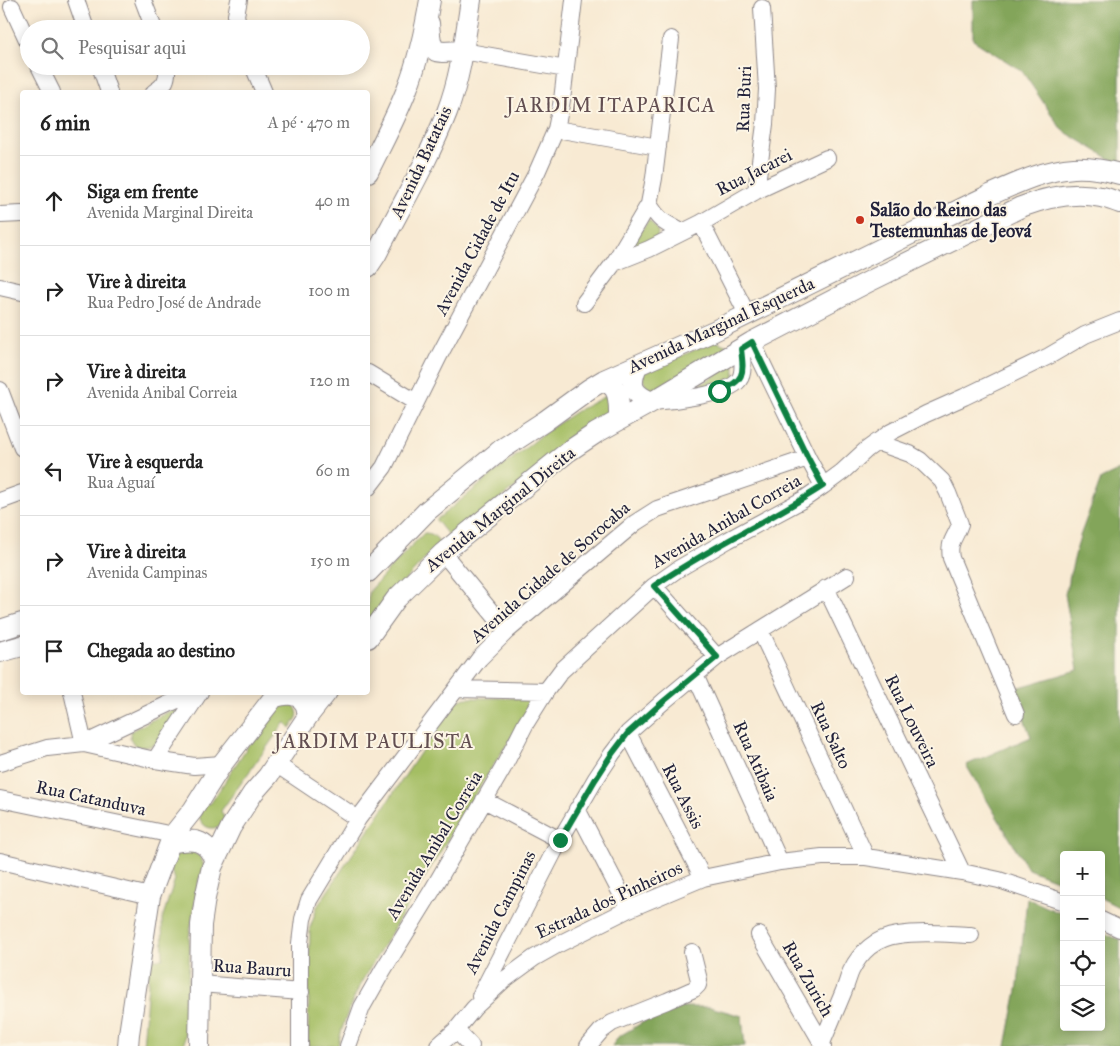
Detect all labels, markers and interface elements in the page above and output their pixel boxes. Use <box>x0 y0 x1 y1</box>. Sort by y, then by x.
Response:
search box <box>20 20 370 75</box>
icon: search <box>38 34 66 62</box>
text: Pesquisar aqui <box>78 36 186 59</box>
street label: Rua Buri <box>732 65 756 133</box>
district label: JARDIM ITAPARICA <box>504 93 716 118</box>
street label: Avenida Batatais <box>385 102 457 223</box>
text: 6 min <box>40 110 90 136</box>
text: A pé · 470 m <box>268 113 350 132</box>
street label: Rua Jacarei <box>712 143 796 201</box>
street label: Avenida Cidade de Itu <box>429 167 525 320</box>
text: Siga em frente <box>87 180 198 203</box>
icon: ahead <box>40 187 68 215</box>
text: 40 m <box>315 191 350 210</box>
place label: Salão do Reino das Testemunhas de Jeová <box>869 199 1032 243</box>
text: Avenida Marginal Direita <box>87 203 253 222</box>
marker: Salão do Reino das Testemunhas de Jeová <box>854 214 866 226</box>
text: Vire à direita <box>87 270 186 293</box>
street label: Avenida Marginal Esquerda <box>623 272 819 379</box>
icon: right <box>40 277 68 305</box>
text: 100 m <box>308 281 350 300</box>
text: Rua Pedro José de Andrade <box>87 293 261 312</box>
text: Vire à direita <box>87 360 186 383</box>
icon: right <box>40 367 68 395</box>
text: 120 m <box>310 371 350 390</box>
route start <box>708 380 731 403</box>
text: Avenida Anibal Correia <box>87 383 237 402</box>
street label: Avenida Marginal Direita <box>420 441 580 578</box>
text: Vire à esquerda <box>87 450 203 473</box>
icon: left <box>40 457 68 485</box>
text: 60 m <box>316 461 350 480</box>
street label: Avenida Anibal Correia <box>646 469 805 573</box>
text: Rua Aguaí <box>87 473 155 492</box>
street label: Avenida Cidade de Sorocaba <box>465 497 634 648</box>
text: Vire à direita <box>87 540 186 563</box>
icon: right <box>40 547 68 575</box>
text: 150 m <box>310 551 350 570</box>
text: Avenida Campinas <box>87 563 207 582</box>
icon: arrive <box>40 637 68 665</box>
text: Chegada ao destino <box>87 639 235 662</box>
street label: Rua Louveira <box>880 671 944 771</box>
street label: Rua Salto <box>806 698 856 772</box>
street label: Rua Atibaia <box>729 717 784 805</box>
district label: JARDIM PAULISTA <box>272 729 474 754</box>
street label: Rua Assis <box>657 760 709 832</box>
street label: Avenida Anibal Correia <box>381 767 487 924</box>
street label: Rua Catanduva <box>34 776 148 820</box>
route end <box>549 829 572 852</box>
street label: Avenida Campinas <box>459 847 541 978</box>
map controls <box>1060 851 1105 1031</box>
button: + <box>1060 851 1105 896</box>
street label: Estrada dos Pinheiros <box>532 856 686 944</box>
button: − <box>1060 896 1105 941</box>
street label: Rua Zurich <box>778 937 838 1021</box>
button: locate <box>1060 941 1105 986</box>
street label: Rua Bauru <box>212 954 293 982</box>
button: layers <box>1060 986 1105 1031</box>

